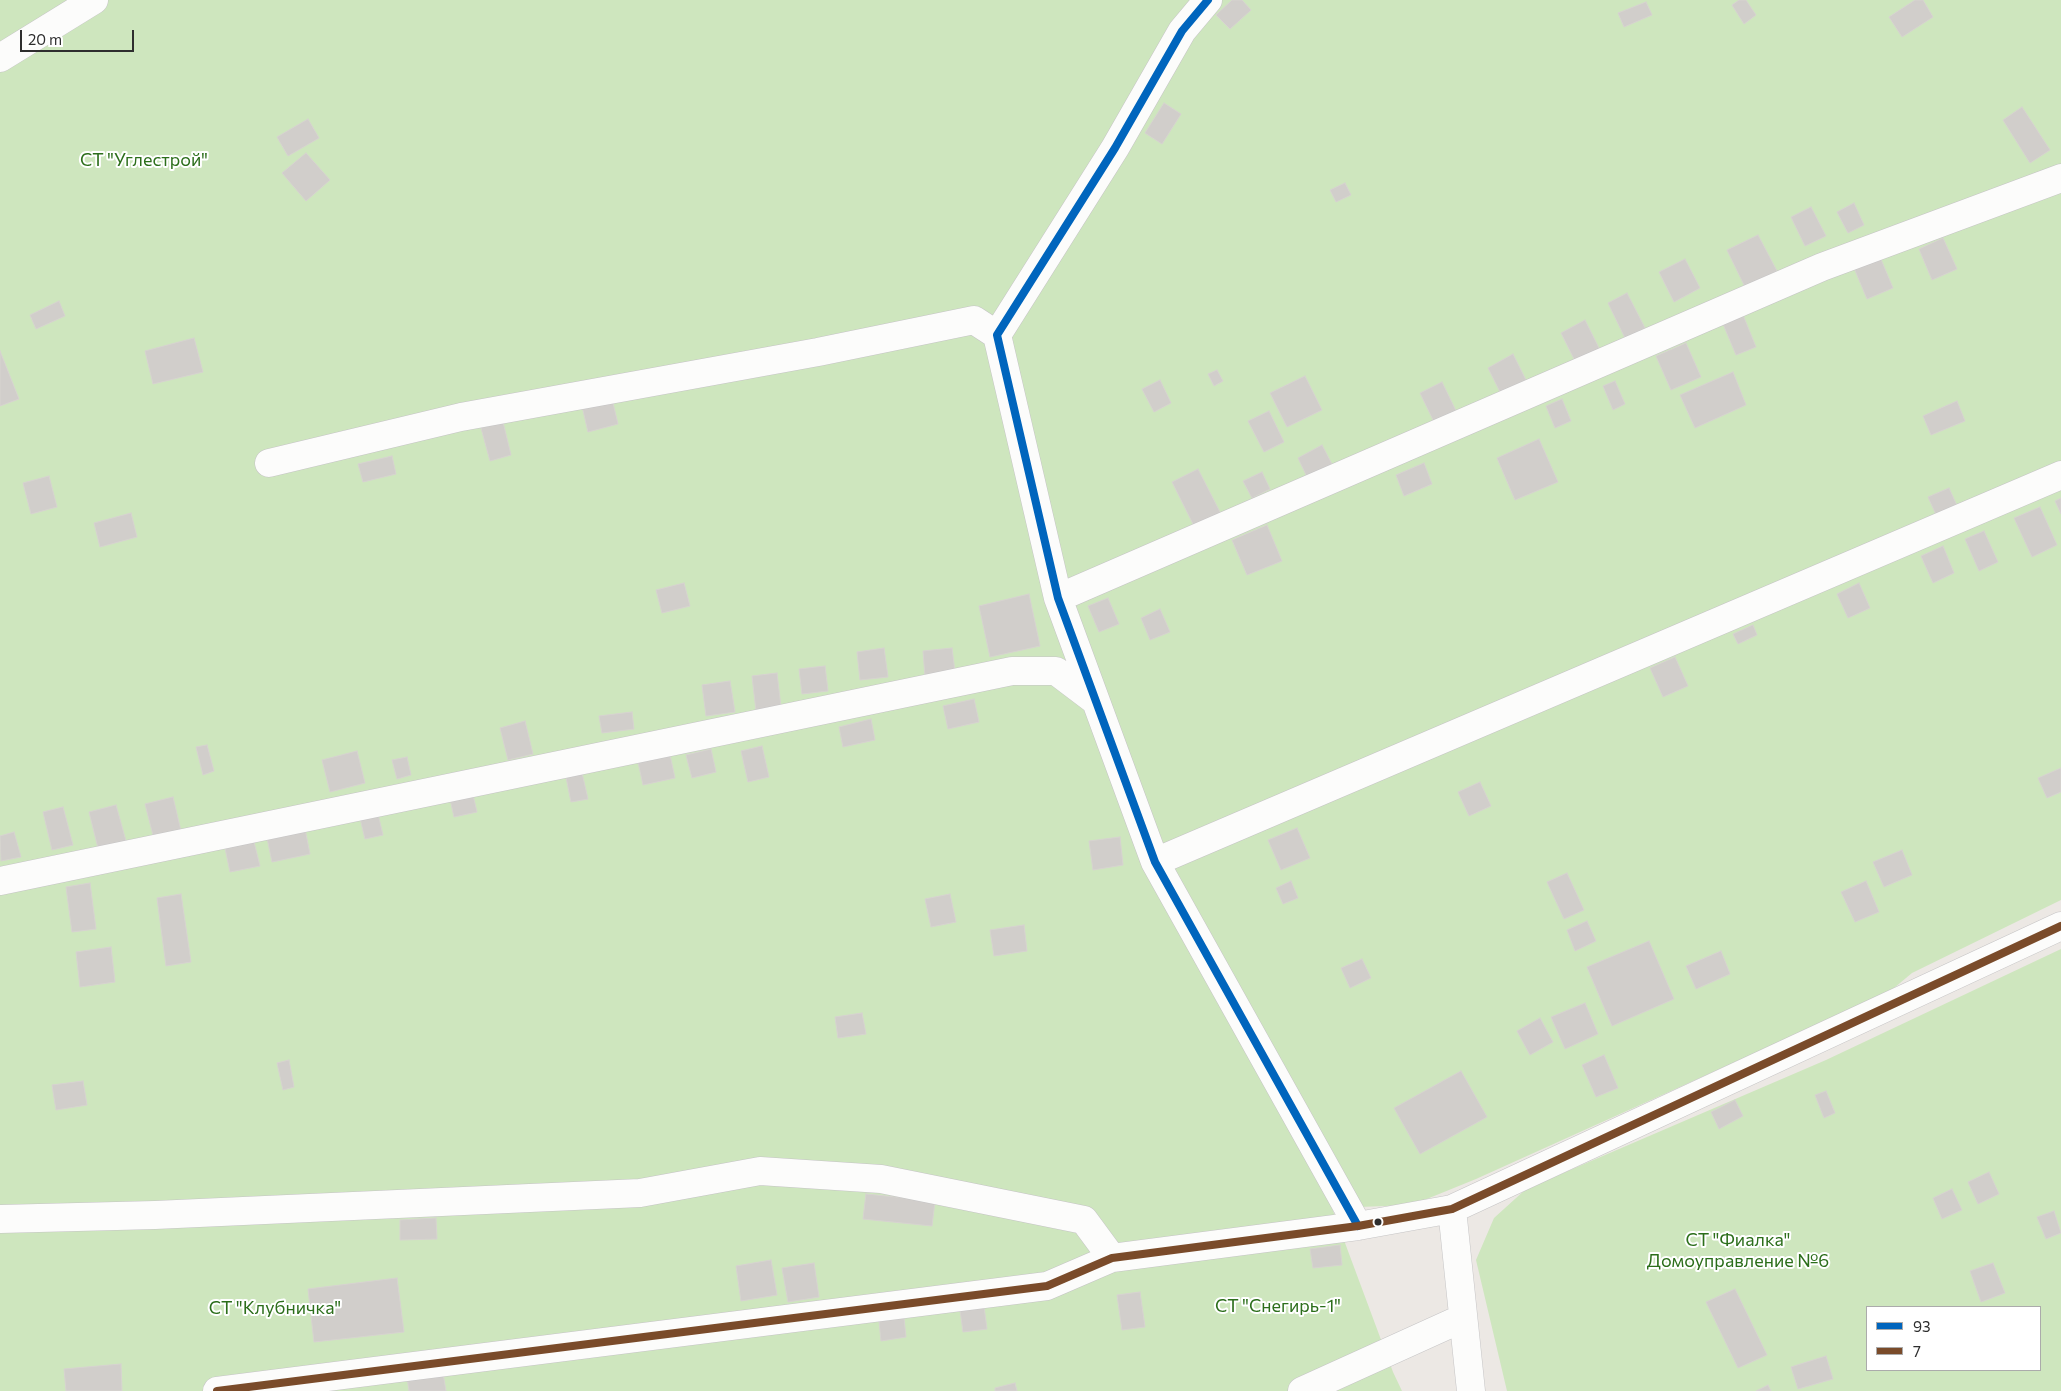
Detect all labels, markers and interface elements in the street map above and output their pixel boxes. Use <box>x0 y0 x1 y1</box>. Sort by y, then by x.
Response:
scale bar <box>22 20 136 52</box>
text: 20 m <box>28 30 62 48</box>
park label: СТ "Углестрой" <box>80 149 208 171</box>
unlabelled marker <box>1373 1217 1383 1227</box>
park label: СТ "Фиалка" Домоуправление №6 <box>1647 1229 1829 1272</box>
park label: СТ "Снегирь-1" <box>1215 1295 1341 1317</box>
park label: СТ "Клубничка" <box>209 1297 341 1319</box>
legend <box>1866 1306 2041 1371</box>
text: 93 <box>1913 1317 1931 1335</box>
text: 7 <box>1913 1342 1921 1360</box>

